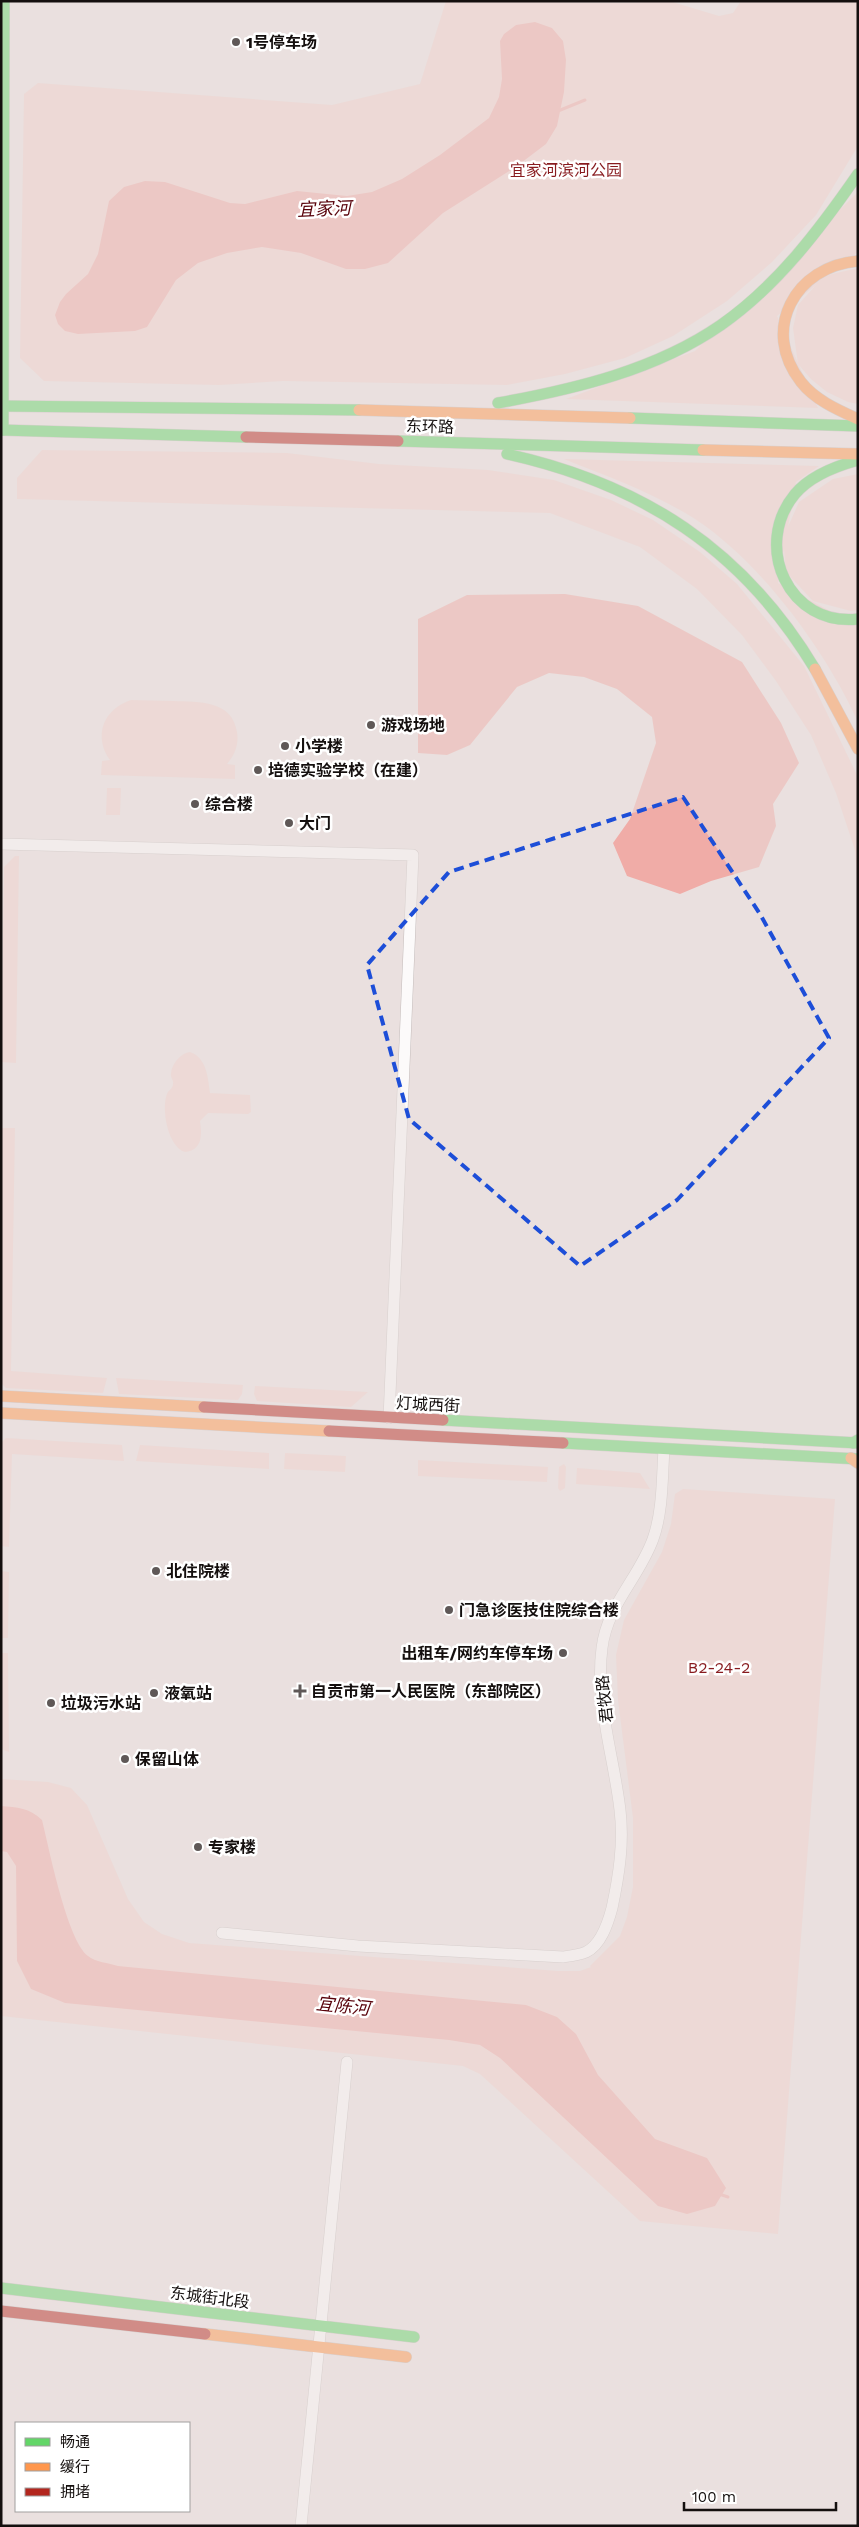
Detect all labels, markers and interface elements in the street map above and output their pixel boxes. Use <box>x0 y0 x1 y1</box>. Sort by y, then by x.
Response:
place label: 1号停车场 <box>246 33 317 52</box>
marker: 1号停车场 <box>230 36 242 48</box>
park label: 宜家河滨河公园 <box>510 161 622 180</box>
water label: 宜家河 <box>297 197 354 220</box>
street label: 东环路 <box>406 416 454 437</box>
place label: 游戏场地 <box>381 716 445 735</box>
marker: 游戏场地 <box>365 719 377 731</box>
place label: 小学楼 <box>295 737 343 756</box>
marker: 小学楼 <box>279 740 291 752</box>
place label: 培德实验学校（在建） <box>268 761 428 780</box>
marker: 培德实验学校（在建） <box>252 764 264 776</box>
place label: 综合楼 <box>205 795 253 814</box>
marker: 综合楼 <box>189 798 201 810</box>
place label: 大门 <box>299 814 331 833</box>
marker: 大门 <box>283 817 295 829</box>
street label: 灯城西街 <box>396 1393 460 1416</box>
place label: 北住院楼 <box>166 1562 230 1581</box>
marker: 北住院楼 <box>150 1565 162 1577</box>
place label: 门急诊医技住院综合楼 <box>459 1601 619 1620</box>
marker: 门急诊医技住院综合楼 <box>443 1604 455 1616</box>
place label: 出租车/网约车停车场 <box>402 1644 553 1663</box>
marker: 出租车/网约车停车场 <box>557 1647 569 1659</box>
park label: B2-24-2 <box>688 1658 750 1677</box>
street label: 君牧路 <box>593 1674 616 1724</box>
place label: 自贡市第一人民医院（东部院区） <box>311 1682 551 1701</box>
place label: 液氧站 <box>164 1684 212 1703</box>
marker: 自贡市第一人民医院（东部院区） <box>293 1684 307 1698</box>
marker: 液氧站 <box>148 1687 160 1699</box>
place label: 垃圾污水站 <box>61 1694 141 1713</box>
marker: 垃圾污水站 <box>45 1697 57 1709</box>
place label: 保留山体 <box>135 1750 199 1769</box>
marker: 保留山体 <box>119 1753 131 1765</box>
place label: 专家楼 <box>208 1838 256 1857</box>
marker: 专家楼 <box>192 1841 204 1853</box>
water label: 宜陈河 <box>315 1992 374 2019</box>
street label: 东城街北段 <box>169 2283 251 2312</box>
legend <box>15 2422 190 2512</box>
text: 畅通 <box>60 2433 90 2451</box>
text: 缓行 <box>60 2458 90 2476</box>
scale bar <box>684 2480 836 2512</box>
text: 拥堵 <box>60 2483 90 2501</box>
text: 100 m <box>692 2488 736 2506</box>

